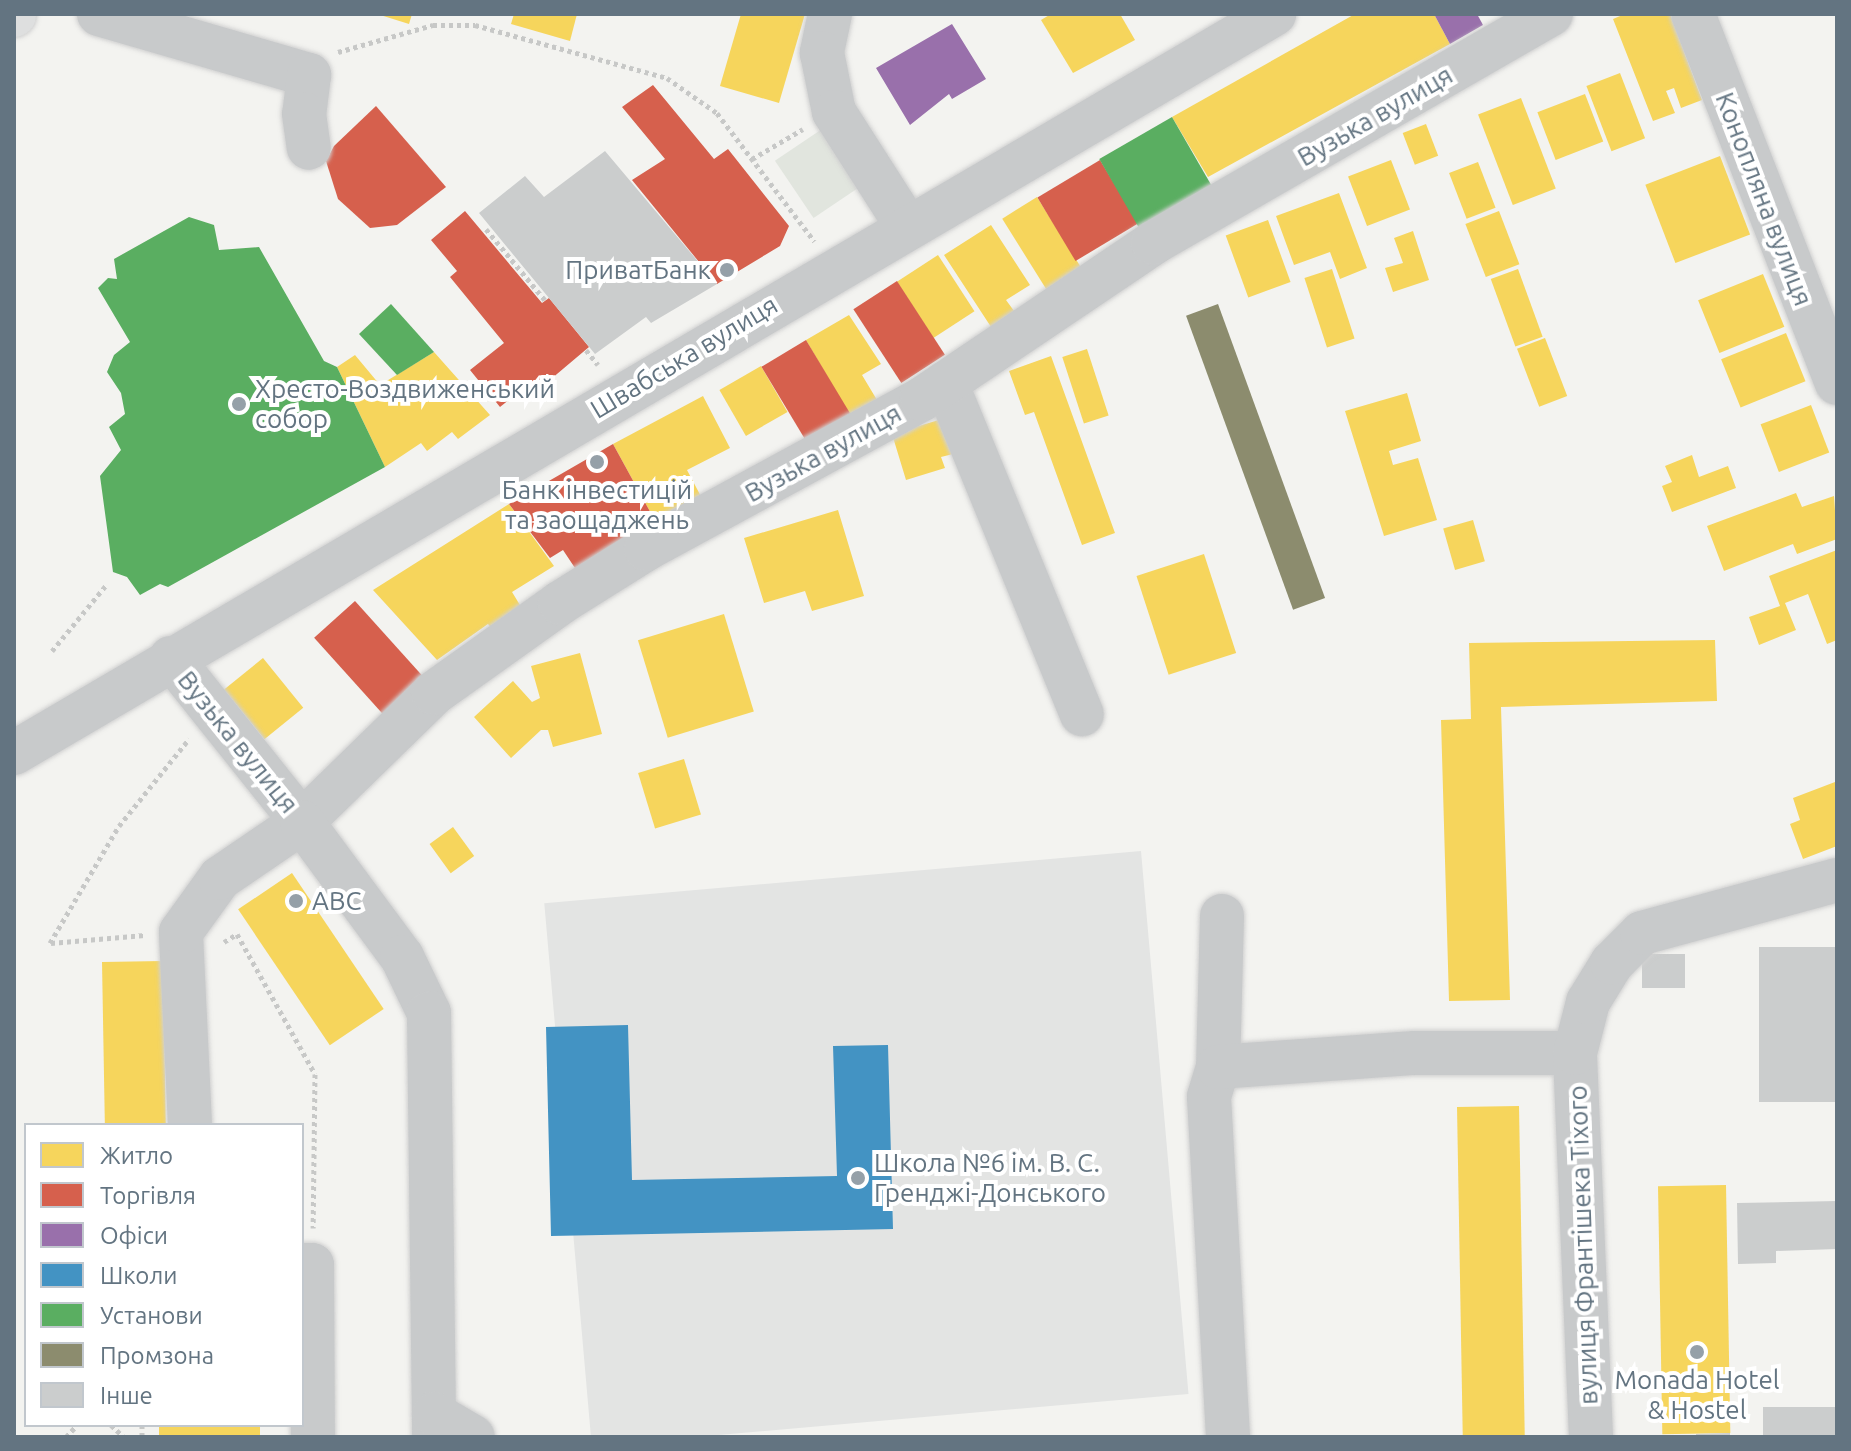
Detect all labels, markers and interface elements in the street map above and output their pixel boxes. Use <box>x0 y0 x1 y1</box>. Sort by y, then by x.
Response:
street label: Вузька вулиця <box>1292 59 1458 173</box>
street label: Конопляна вулиця <box>1709 88 1819 310</box>
place label: ПриватБанк <box>565 254 711 286</box>
marker: ПриватБанк <box>718 261 736 279</box>
street label: Швабська вулиця <box>585 289 783 425</box>
place label: Хресто-Воздвиженський собор <box>255 373 555 434</box>
marker: Хресто-Воздвиженський собор <box>230 395 248 413</box>
street label: Вузька вулиця <box>739 397 907 509</box>
marker: Банк інвестицій та заощаджень <box>588 453 606 471</box>
place label: Банк інвестицій та заощаджень <box>502 474 692 536</box>
street label: Вузька вулиця <box>171 665 305 819</box>
place label: ABC <box>312 885 361 917</box>
marker: ABC <box>287 892 305 910</box>
street label: вулиця Франтішека Тіхого <box>1562 1085 1604 1405</box>
legend <box>24 1123 304 1427</box>
text: Житло <box>100 1142 173 1169</box>
place label: Школа №6 ім. В. С. Гренджі-Донського <box>874 1147 1106 1208</box>
marker: Школа №6 ім. В. С. Гренджі-Донського <box>849 1169 867 1187</box>
text: Торгівля <box>100 1182 196 1209</box>
text: Офіси <box>100 1222 168 1249</box>
text: Школи <box>100 1262 178 1289</box>
text: Установи <box>100 1302 203 1329</box>
text: Промзона <box>100 1342 214 1369</box>
marker: Monada Hotel & Hostel <box>1688 1343 1706 1361</box>
place label: Monada Hotel & Hostel <box>1614 1364 1780 1426</box>
text: Інше <box>100 1382 153 1409</box>

